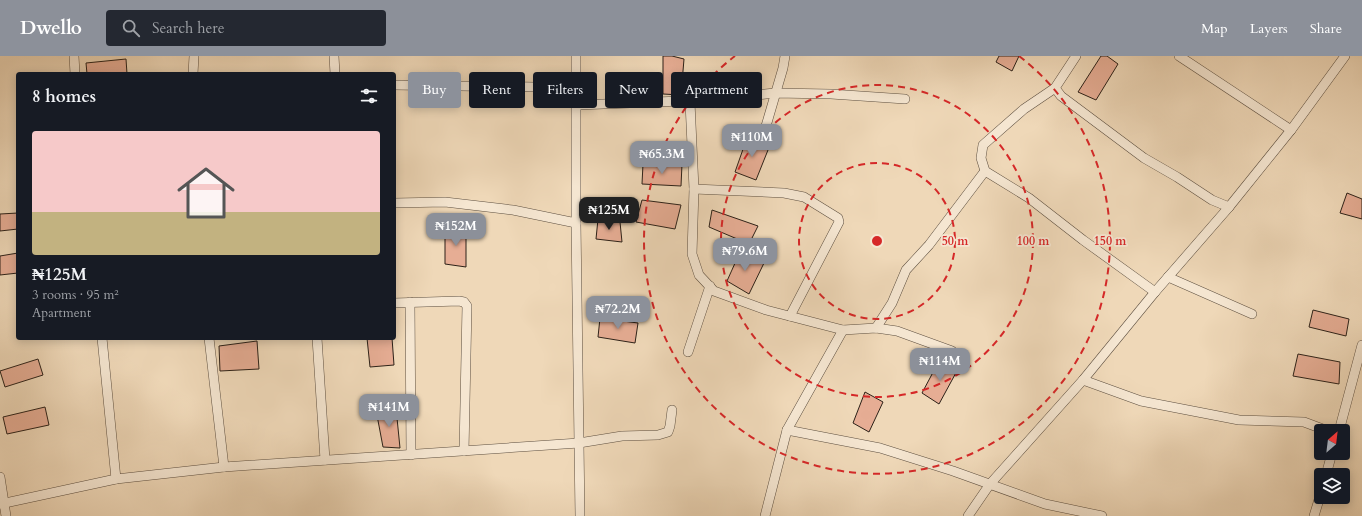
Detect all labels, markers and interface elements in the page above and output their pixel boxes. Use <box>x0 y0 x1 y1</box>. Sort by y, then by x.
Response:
search box <box>106 10 386 46</box>
text: Dwello <box>20 15 82 41</box>
icon: search <box>120 17 142 39</box>
text: Search here <box>152 18 225 38</box>
text: Map <box>1201 19 1228 38</box>
text: Layers <box>1250 19 1288 38</box>
text: Share <box>1310 19 1342 38</box>
chip: Buy <box>408 72 461 108</box>
chip: Rent <box>469 72 525 108</box>
chip: Filters <box>533 72 597 108</box>
chip: New <box>605 72 663 108</box>
chip: Apartment <box>671 72 762 108</box>
text: 8 homes <box>32 85 96 108</box>
icon: filters <box>358 85 380 107</box>
pin: ₦110M <box>724 124 780 158</box>
text: ₦110M <box>731 128 773 146</box>
pin: ₦65.3M <box>629 141 695 175</box>
text: ₦65.3M <box>639 145 685 163</box>
icon: home <box>170 157 242 229</box>
pin: ₦125M <box>581 197 637 231</box>
text: ₦125M <box>588 201 630 219</box>
pin: ₦152M <box>428 213 484 247</box>
text: ₦152M <box>435 217 477 235</box>
text: 50 m <box>942 233 969 249</box>
text: 100 m <box>1017 233 1050 249</box>
text: 150 m <box>1094 233 1127 249</box>
centre of rings <box>870 234 884 248</box>
pin: ₦79.6M <box>712 238 778 272</box>
text: ₦79.6M <box>722 242 768 260</box>
text: ₦125M <box>32 263 87 286</box>
text: 3 rooms · 95 m² <box>32 286 119 304</box>
pin: ₦72.2M <box>585 296 651 330</box>
text: ₦72.2M <box>595 300 641 318</box>
text: Apartment <box>32 304 91 322</box>
pin: ₦114M <box>912 348 968 382</box>
text: ₦114M <box>919 352 961 370</box>
pin: ₦141M <box>361 394 417 428</box>
text: ₦141M <box>368 398 410 416</box>
north arrow <box>1314 424 1350 460</box>
map controls <box>1314 424 1350 504</box>
button: layers <box>1314 468 1350 504</box>

